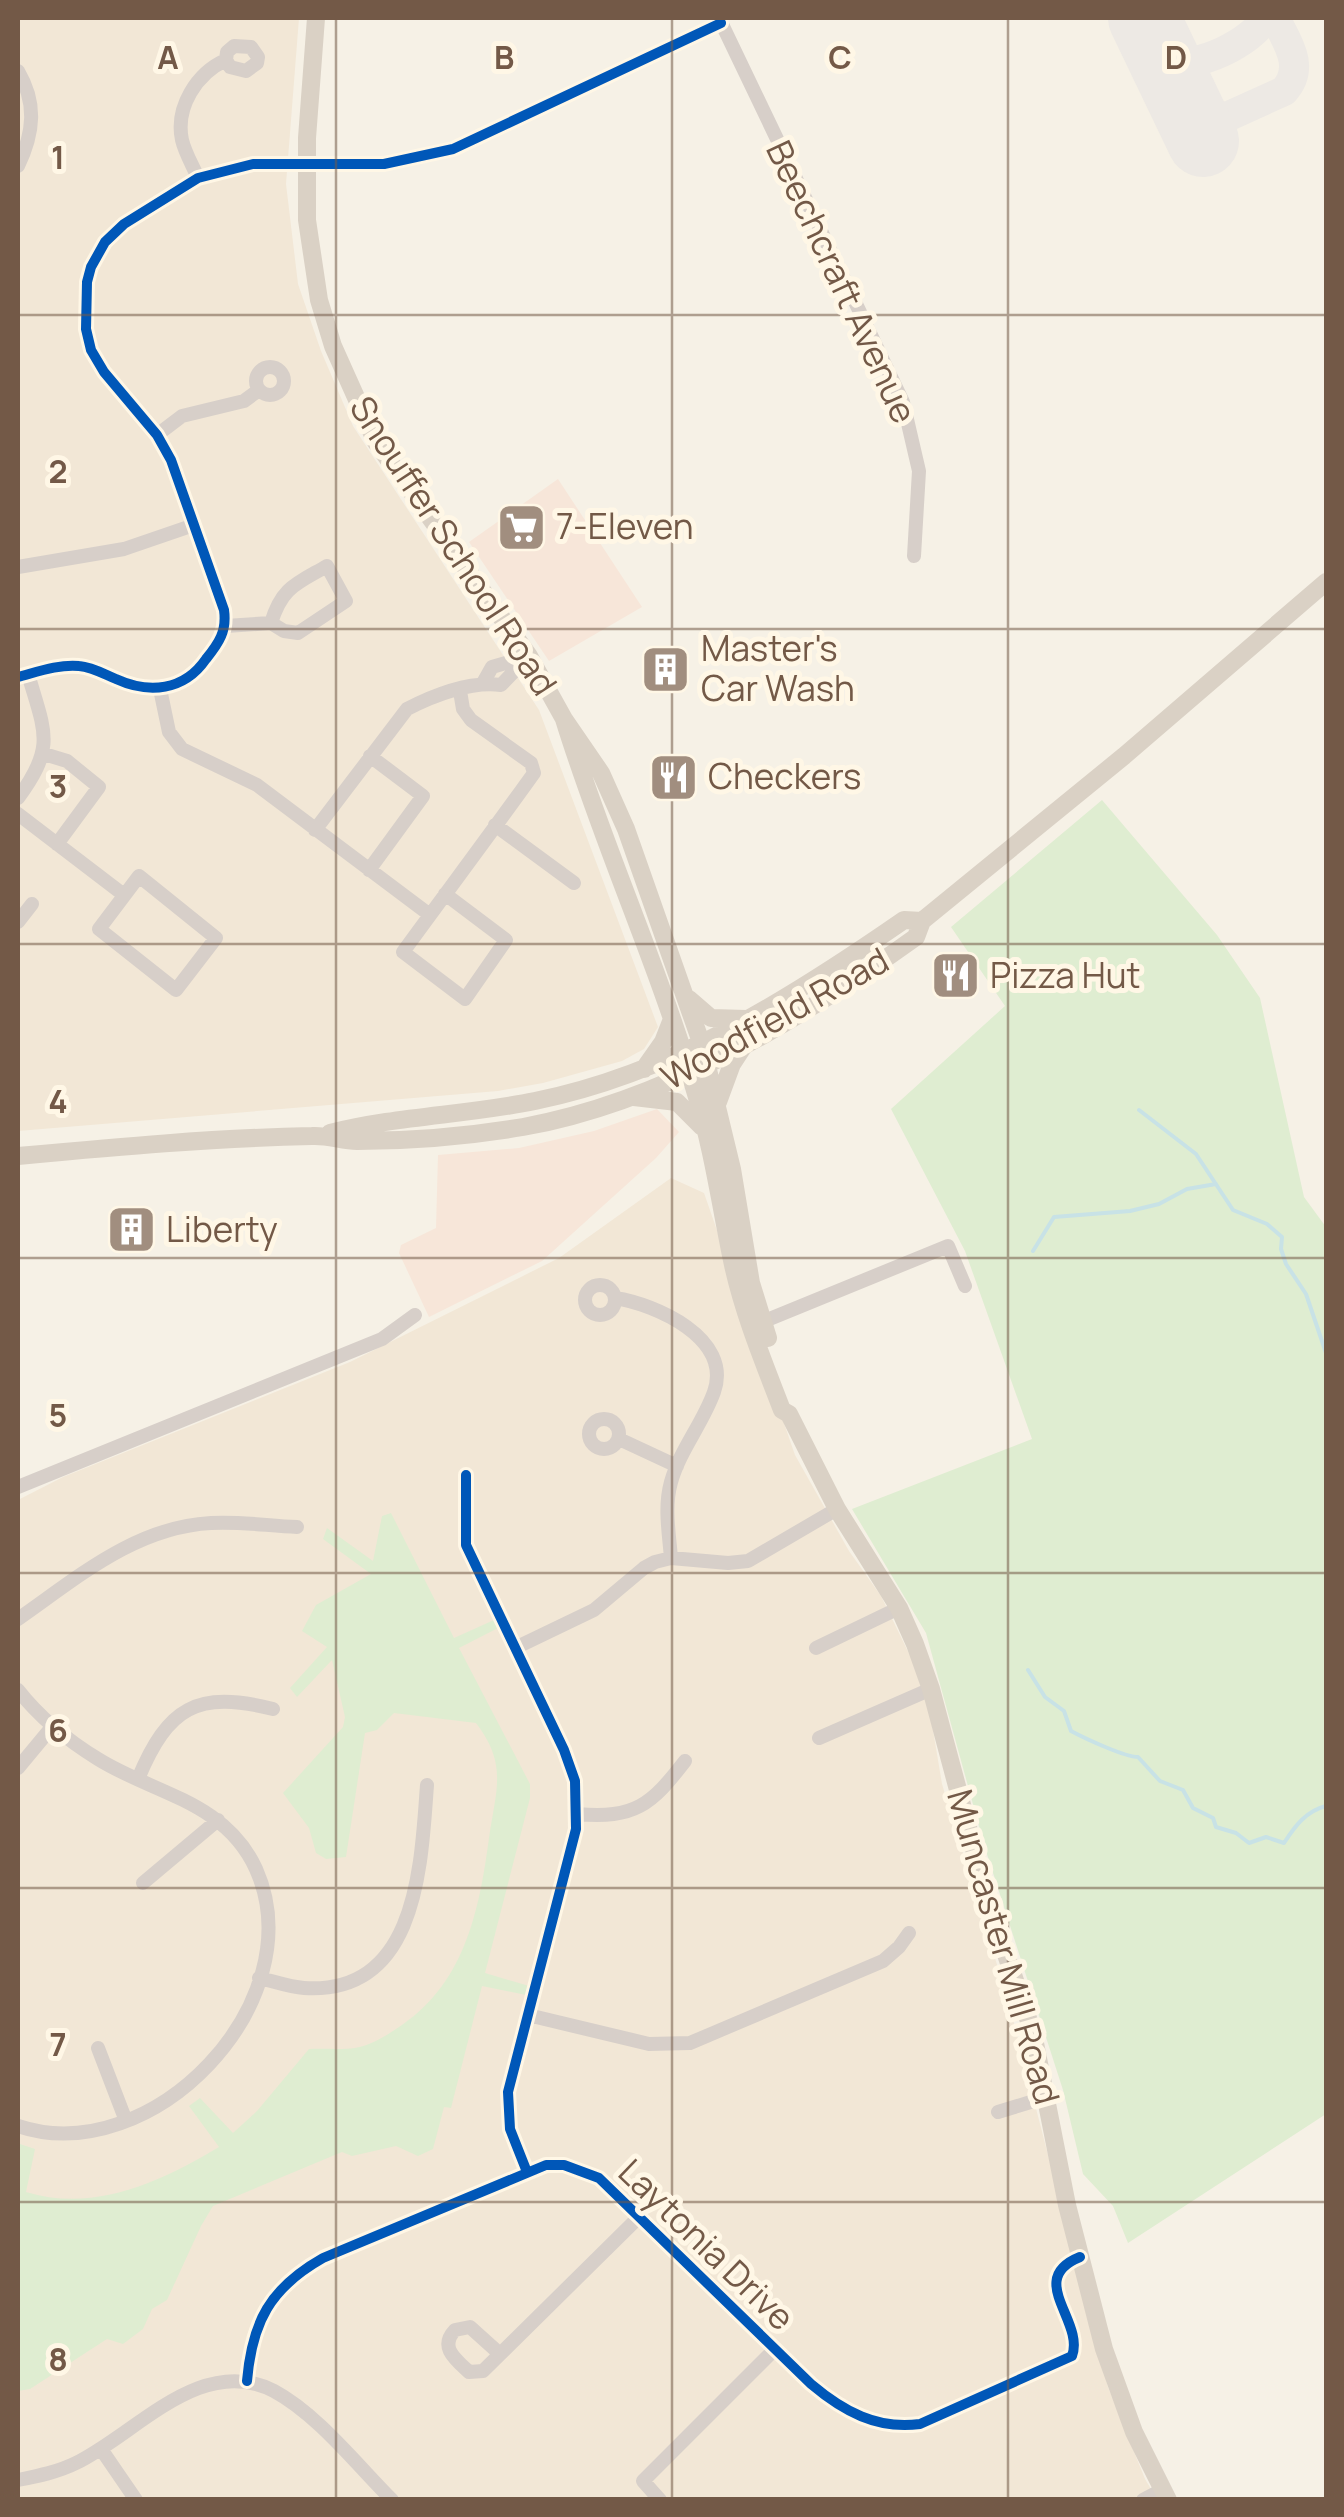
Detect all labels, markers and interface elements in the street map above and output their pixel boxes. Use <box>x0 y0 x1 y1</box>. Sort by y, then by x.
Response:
text: A <box>157 35 179 79</box>
text: B <box>494 35 514 79</box>
text: C <box>828 35 852 79</box>
text: D <box>1165 35 1187 79</box>
street label: Beechcraft Avenue <box>755 133 928 431</box>
text: 1 <box>51 135 65 179</box>
street label: Snouffer School Road <box>339 387 569 704</box>
text: 2 <box>48 449 68 493</box>
supermarket icon: 7-Eleven <box>495 501 547 553</box>
place label: 7-Eleven <box>556 502 694 550</box>
place label: Master's Car Wash <box>701 624 855 712</box>
building icon: Master's Car Wash <box>640 643 692 695</box>
restaurant icon: Checkers <box>647 751 699 803</box>
place label: Checkers <box>708 752 861 800</box>
text: 3 <box>49 764 67 808</box>
street label: Woodfield Road <box>652 936 897 1100</box>
restaurant icon: Pizza Hut <box>929 950 981 1002</box>
place label: Pizza Hut <box>990 951 1141 999</box>
text: 4 <box>48 1079 68 1123</box>
building icon: Liberty <box>105 1204 157 1256</box>
place label: Liberty <box>166 1205 278 1253</box>
text: 5 <box>49 1393 67 1437</box>
text: 6 <box>48 1708 68 1752</box>
street label: Muncaster Mill Road <box>936 1784 1072 2110</box>
text: 7 <box>49 2022 67 2066</box>
street label: Laytonia Drive <box>608 2148 805 2341</box>
text: 8 <box>48 2337 68 2381</box>

